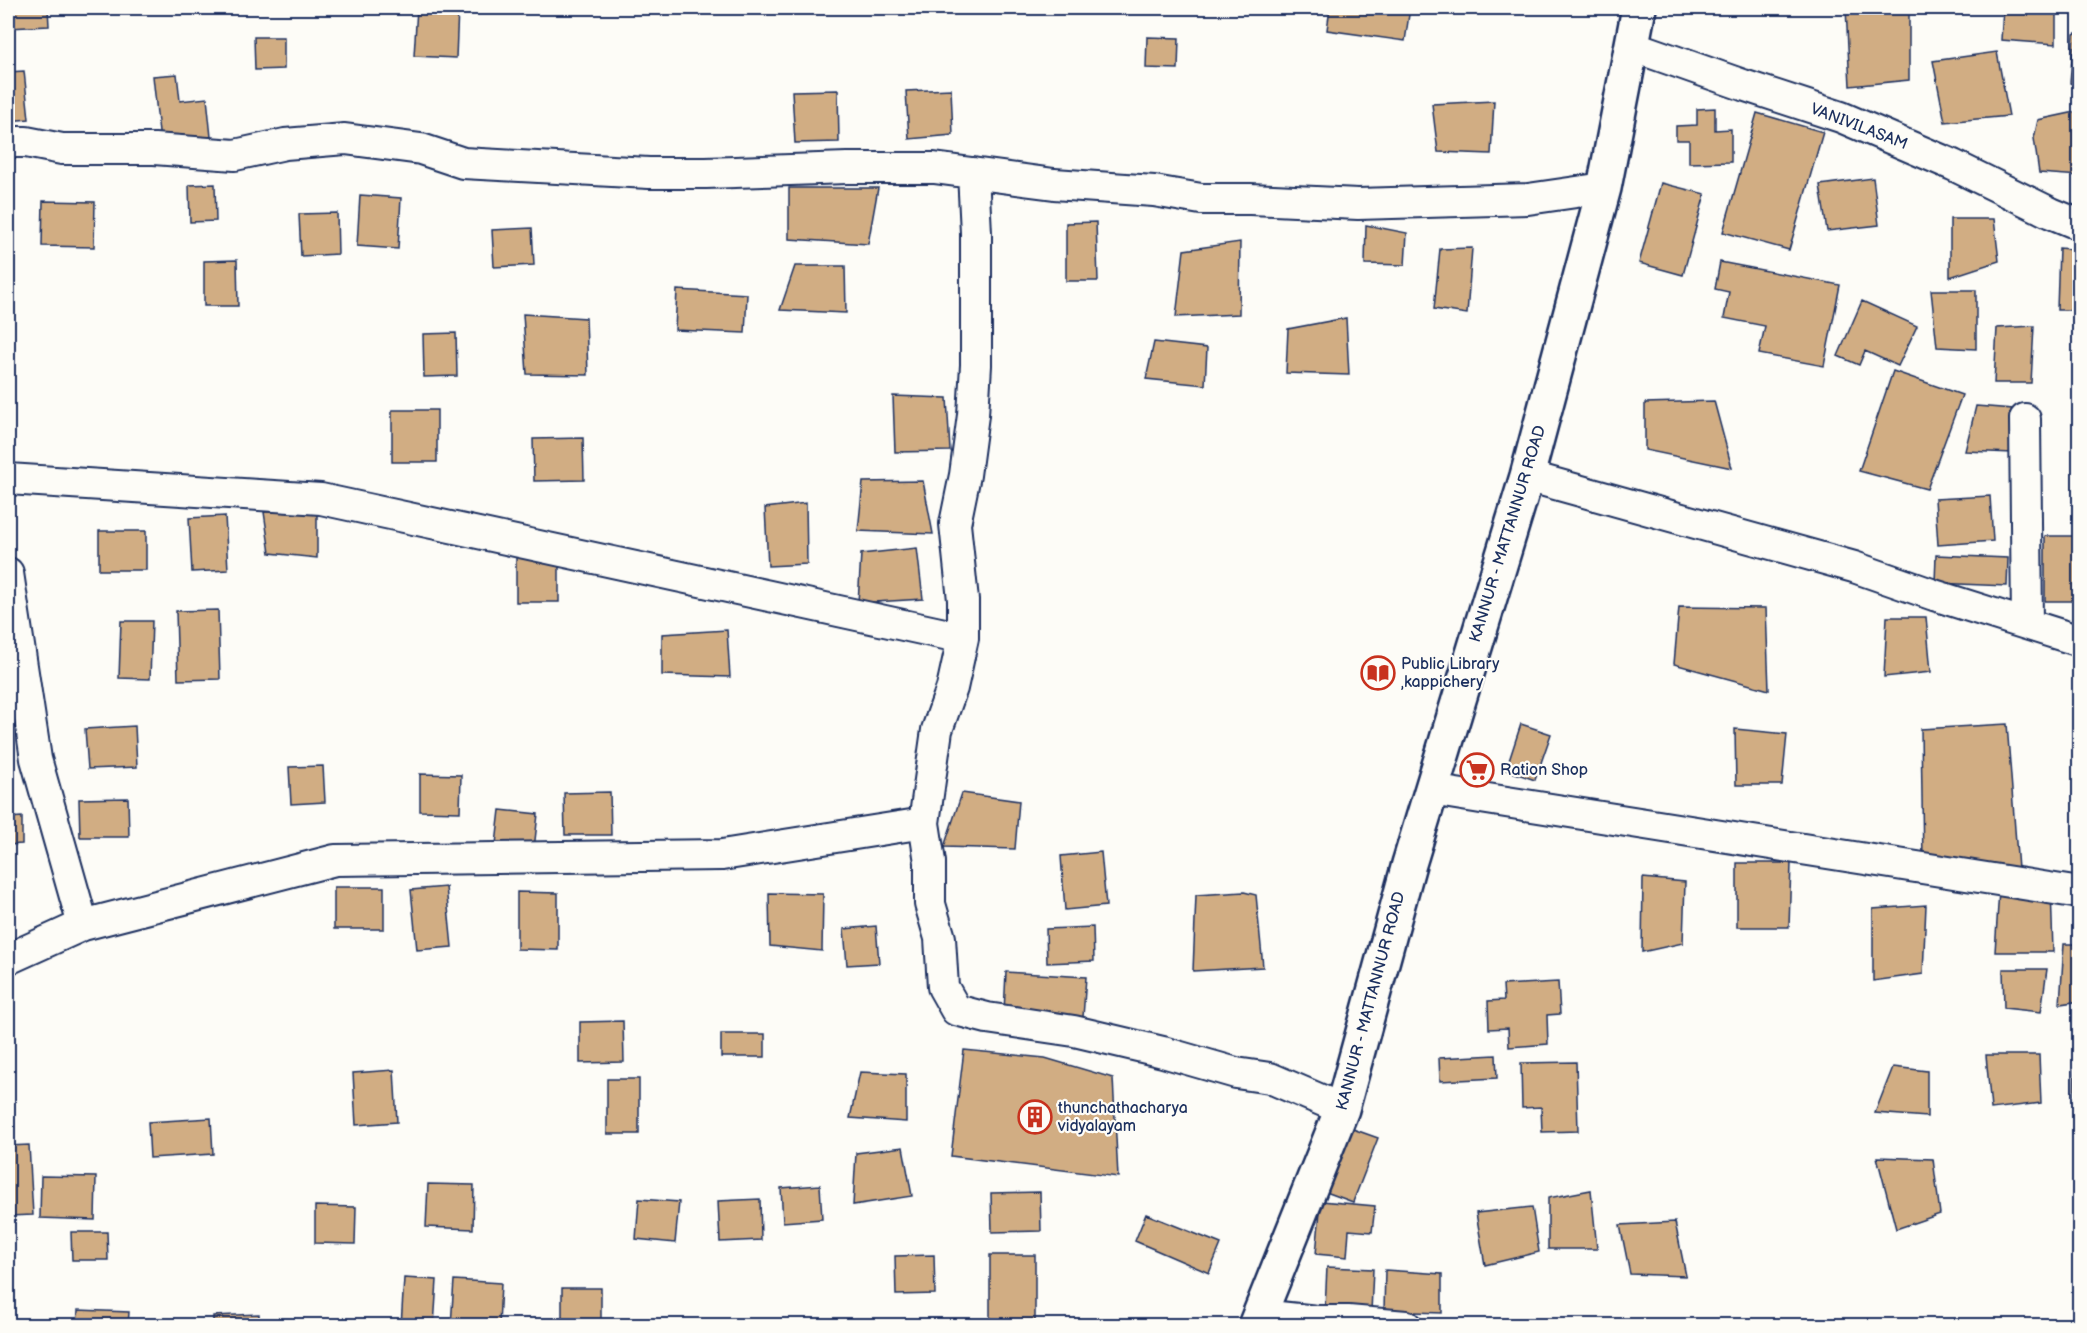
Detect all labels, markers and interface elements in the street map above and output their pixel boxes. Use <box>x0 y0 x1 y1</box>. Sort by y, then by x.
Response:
street label: VANIVILASAM <box>1808 100 1910 154</box>
street label: KANNUR - MATTANNUR ROAD <box>1466 423 1550 645</box>
library icon: Public Library ,kappichery <box>1360 655 1396 691</box>
place label: Public Library ,kappichery <box>1401 655 1500 692</box>
supermarket icon: Ration Shop <box>1459 752 1495 788</box>
place label: Ration Shop <box>1500 761 1588 780</box>
street label: KANNUR - MATTANNUR ROAD <box>1333 889 1409 1113</box>
building icon: thunchathacharya vidyalayam <box>1017 1099 1053 1135</box>
place label: thunchathacharya vidyalayam <box>1057 1099 1188 1136</box>

